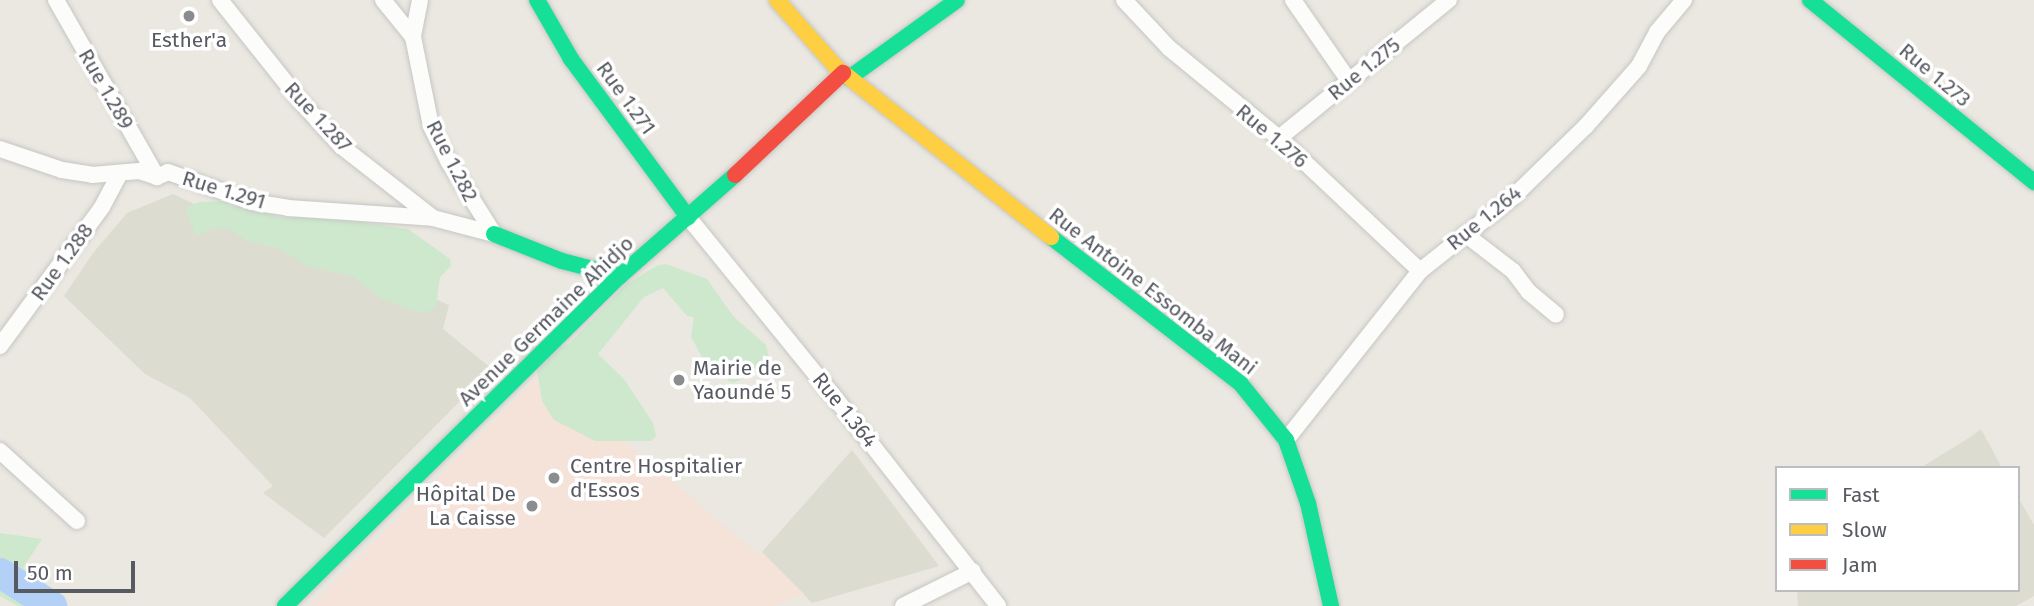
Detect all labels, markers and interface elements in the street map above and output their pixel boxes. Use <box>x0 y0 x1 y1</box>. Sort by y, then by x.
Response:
marker: Esther'a <box>181 8 197 24</box>
place label: Esther'a <box>151 27 227 53</box>
street label: Rue 1.275 <box>1323 32 1405 106</box>
street label: Rue 1.273 <box>1894 38 1976 112</box>
street label: Rue 1.289 <box>73 44 139 134</box>
street label: Rue 1.271 <box>591 56 661 140</box>
street label: Rue 1.287 <box>279 77 357 157</box>
street label: Rue 1.276 <box>1231 99 1313 173</box>
street label: Rue 1.282 <box>421 116 483 206</box>
street label: Rue 1.291 <box>179 165 269 215</box>
street label: Rue 1.264 <box>1442 180 1526 256</box>
street label: Rue Antoine Essomba Mani <box>1044 202 1262 380</box>
street label: Rue 1.288 <box>25 218 99 306</box>
street label: Avenue Germaine Ahidjo <box>453 231 639 411</box>
place label: Mairie de Yaoundé 5 <box>693 355 791 405</box>
street label: Rue 1.364 <box>807 367 883 453</box>
marker: Mairie de Yaoundé 5 <box>671 372 687 388</box>
place label: Centre Hospitalier d'Essos <box>570 453 742 503</box>
legend <box>1775 466 2020 592</box>
marker: Centre Hospitalier d'Essos <box>544 468 564 488</box>
place label: Hôpital De La Caisse <box>416 481 516 531</box>
text: Fast <box>1842 482 1880 508</box>
marker: Hôpital De La Caisse <box>522 496 542 516</box>
text: Slow <box>1842 517 1887 543</box>
scale bar <box>18 546 138 590</box>
text: Jam <box>1842 552 1878 578</box>
text: 50 m <box>27 560 73 586</box>

